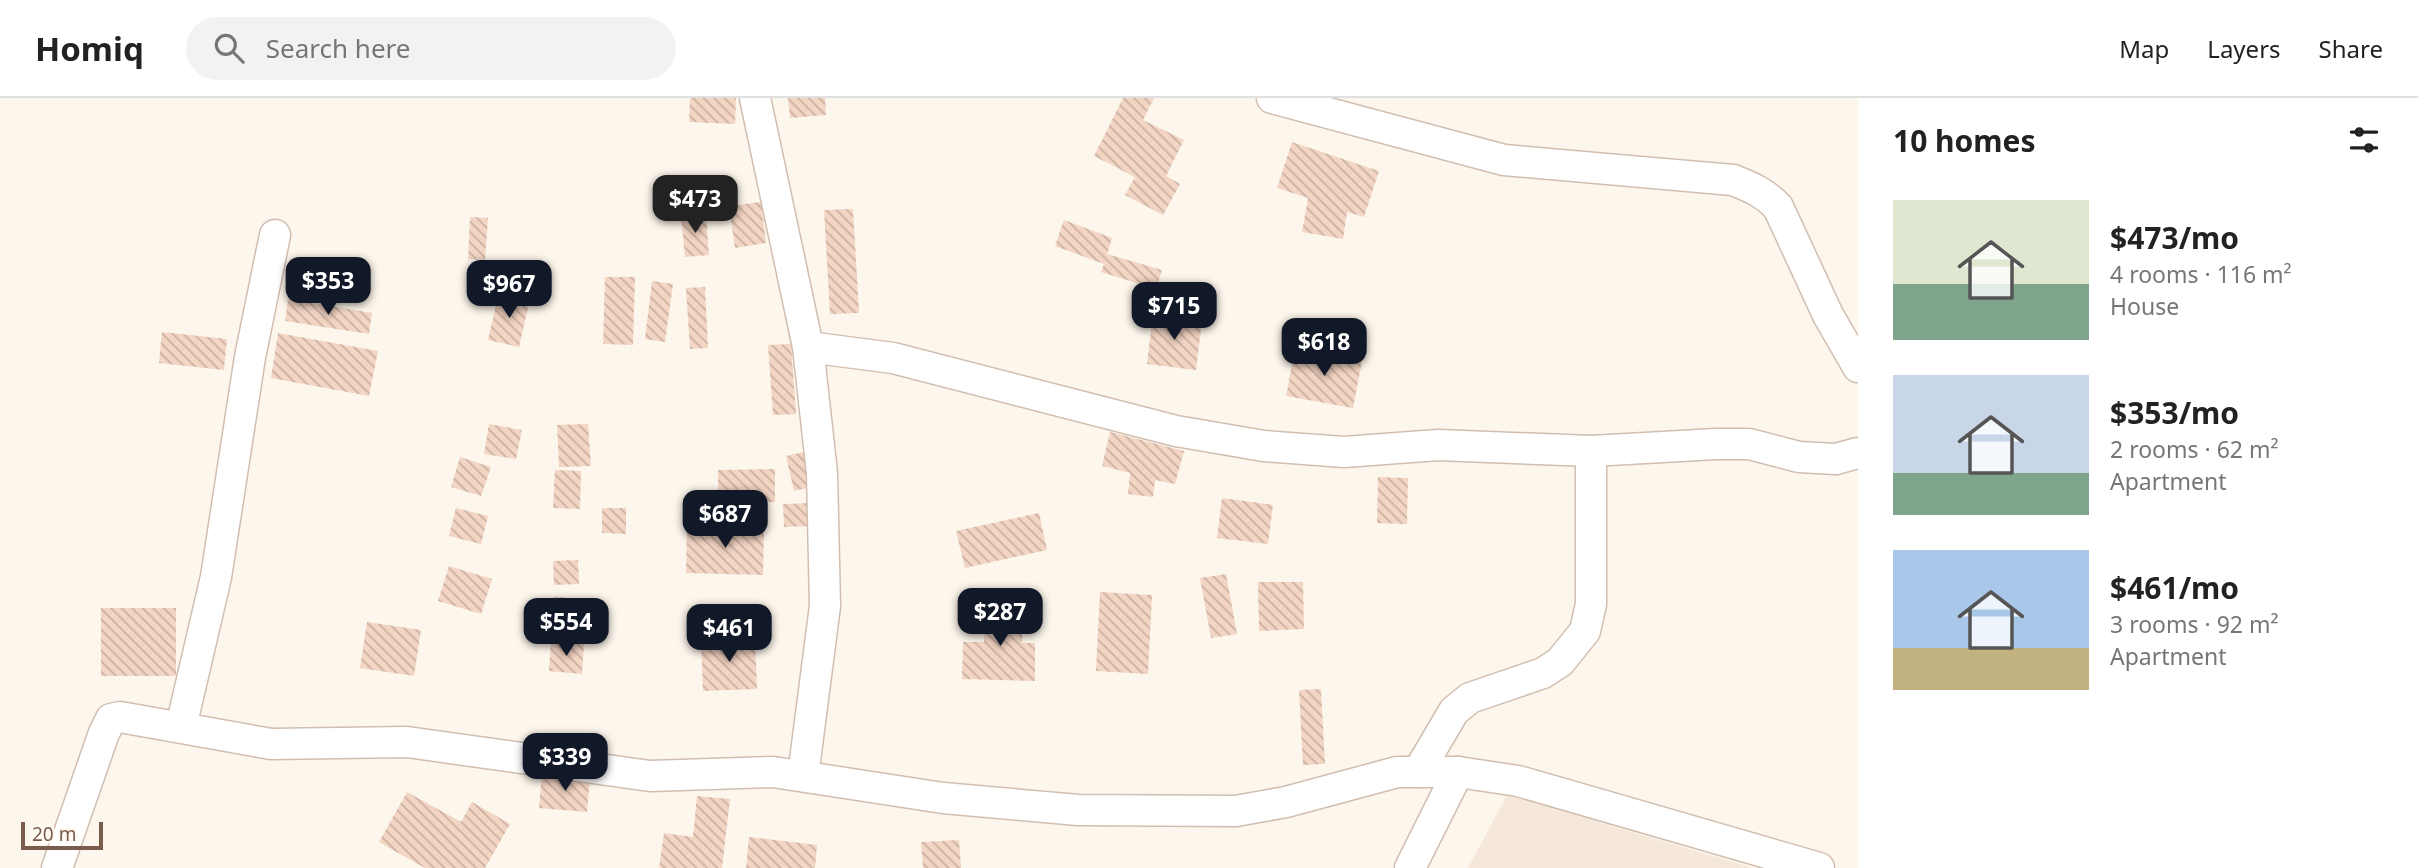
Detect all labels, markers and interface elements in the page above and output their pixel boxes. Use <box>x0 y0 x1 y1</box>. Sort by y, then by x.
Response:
search box <box>186 17 676 80</box>
text: Homiq <box>35 26 144 71</box>
icon: search <box>210 29 248 67</box>
text: Search here <box>266 30 410 66</box>
text: Map <box>2119 32 2169 65</box>
text: Layers <box>2207 32 2281 65</box>
text: Share <box>2319 32 2383 65</box>
text: 10 homes <box>1893 120 2036 161</box>
icon: filters <box>2345 121 2383 159</box>
pin: $473 <box>654 176 736 235</box>
text: $473 <box>669 182 721 214</box>
text: $473/mo <box>2110 217 2239 258</box>
icon: home <box>1949 228 2033 312</box>
pin: $353 <box>287 258 369 317</box>
text: 4 rooms · 116 m² <box>2110 258 2292 290</box>
pin: $967 <box>468 260 550 320</box>
text: $353 <box>302 264 354 296</box>
text: $967 <box>483 267 535 299</box>
pin: $715 <box>1133 282 1215 342</box>
text: $715 <box>1148 289 1200 321</box>
text: House <box>2110 290 2179 322</box>
pin: $618 <box>1283 318 1365 378</box>
text: $618 <box>1298 325 1350 357</box>
text: $353/mo <box>2110 392 2239 433</box>
icon: home <box>1949 403 2033 487</box>
text: 2 rooms · 62 m² <box>2110 433 2279 465</box>
text: Apartment <box>2110 465 2227 497</box>
pin: $687 <box>684 490 766 550</box>
text: $687 <box>699 497 751 529</box>
text: $461/mo <box>2110 567 2239 608</box>
icon: home <box>1949 578 2033 662</box>
pin: $287 <box>959 588 1041 648</box>
text: $287 <box>974 595 1026 627</box>
pin: $554 <box>525 598 607 658</box>
pin: $461 <box>688 604 770 664</box>
text: $554 <box>540 605 592 637</box>
text: 3 rooms · 92 m² <box>2110 608 2279 640</box>
text: $461 <box>703 611 755 643</box>
text: Apartment <box>2110 640 2227 672</box>
pin: $339 <box>524 734 606 793</box>
text: $339 <box>539 740 591 772</box>
scale bar <box>21 819 103 851</box>
text: 20 m <box>32 821 76 847</box>

